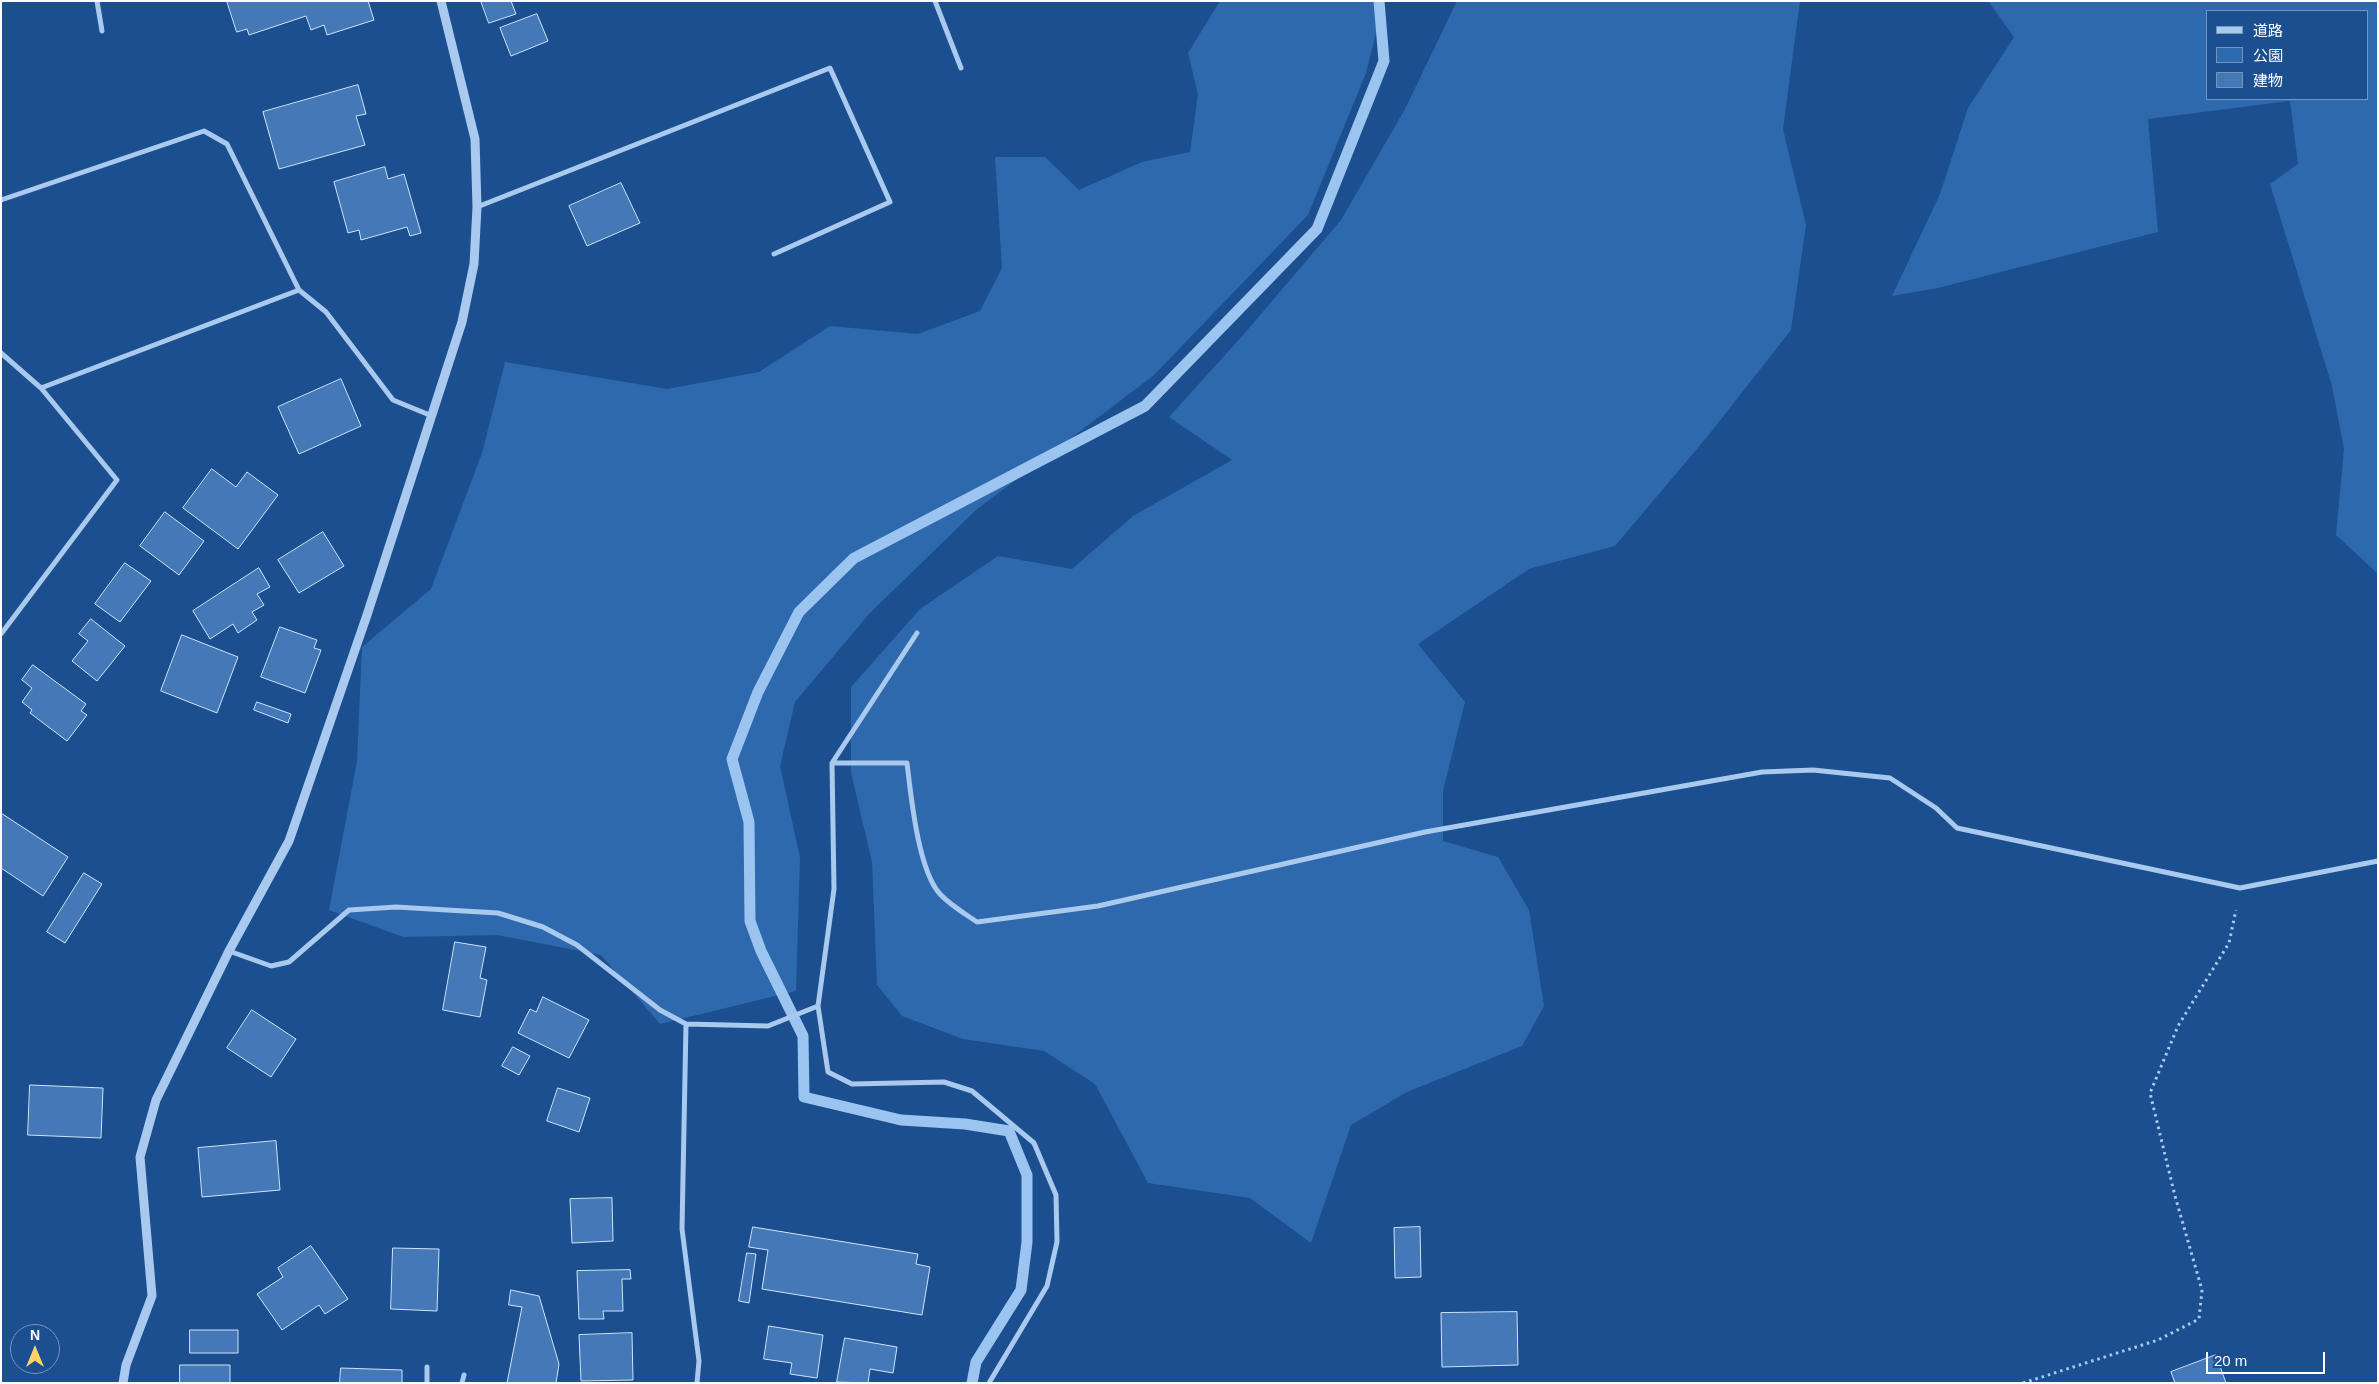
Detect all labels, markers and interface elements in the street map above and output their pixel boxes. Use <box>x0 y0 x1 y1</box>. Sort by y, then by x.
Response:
legend <box>2206 10 2369 100</box>
text: 道路 <box>2253 22 2283 39</box>
text: 公園 <box>2253 47 2283 64</box>
text: 建物 <box>2253 72 2283 89</box>
north arrow <box>10 1324 60 1374</box>
text: N <box>30 1327 40 1343</box>
scale bar <box>2209 1342 2328 1374</box>
text: 20 m <box>2214 1352 2247 1369</box>

